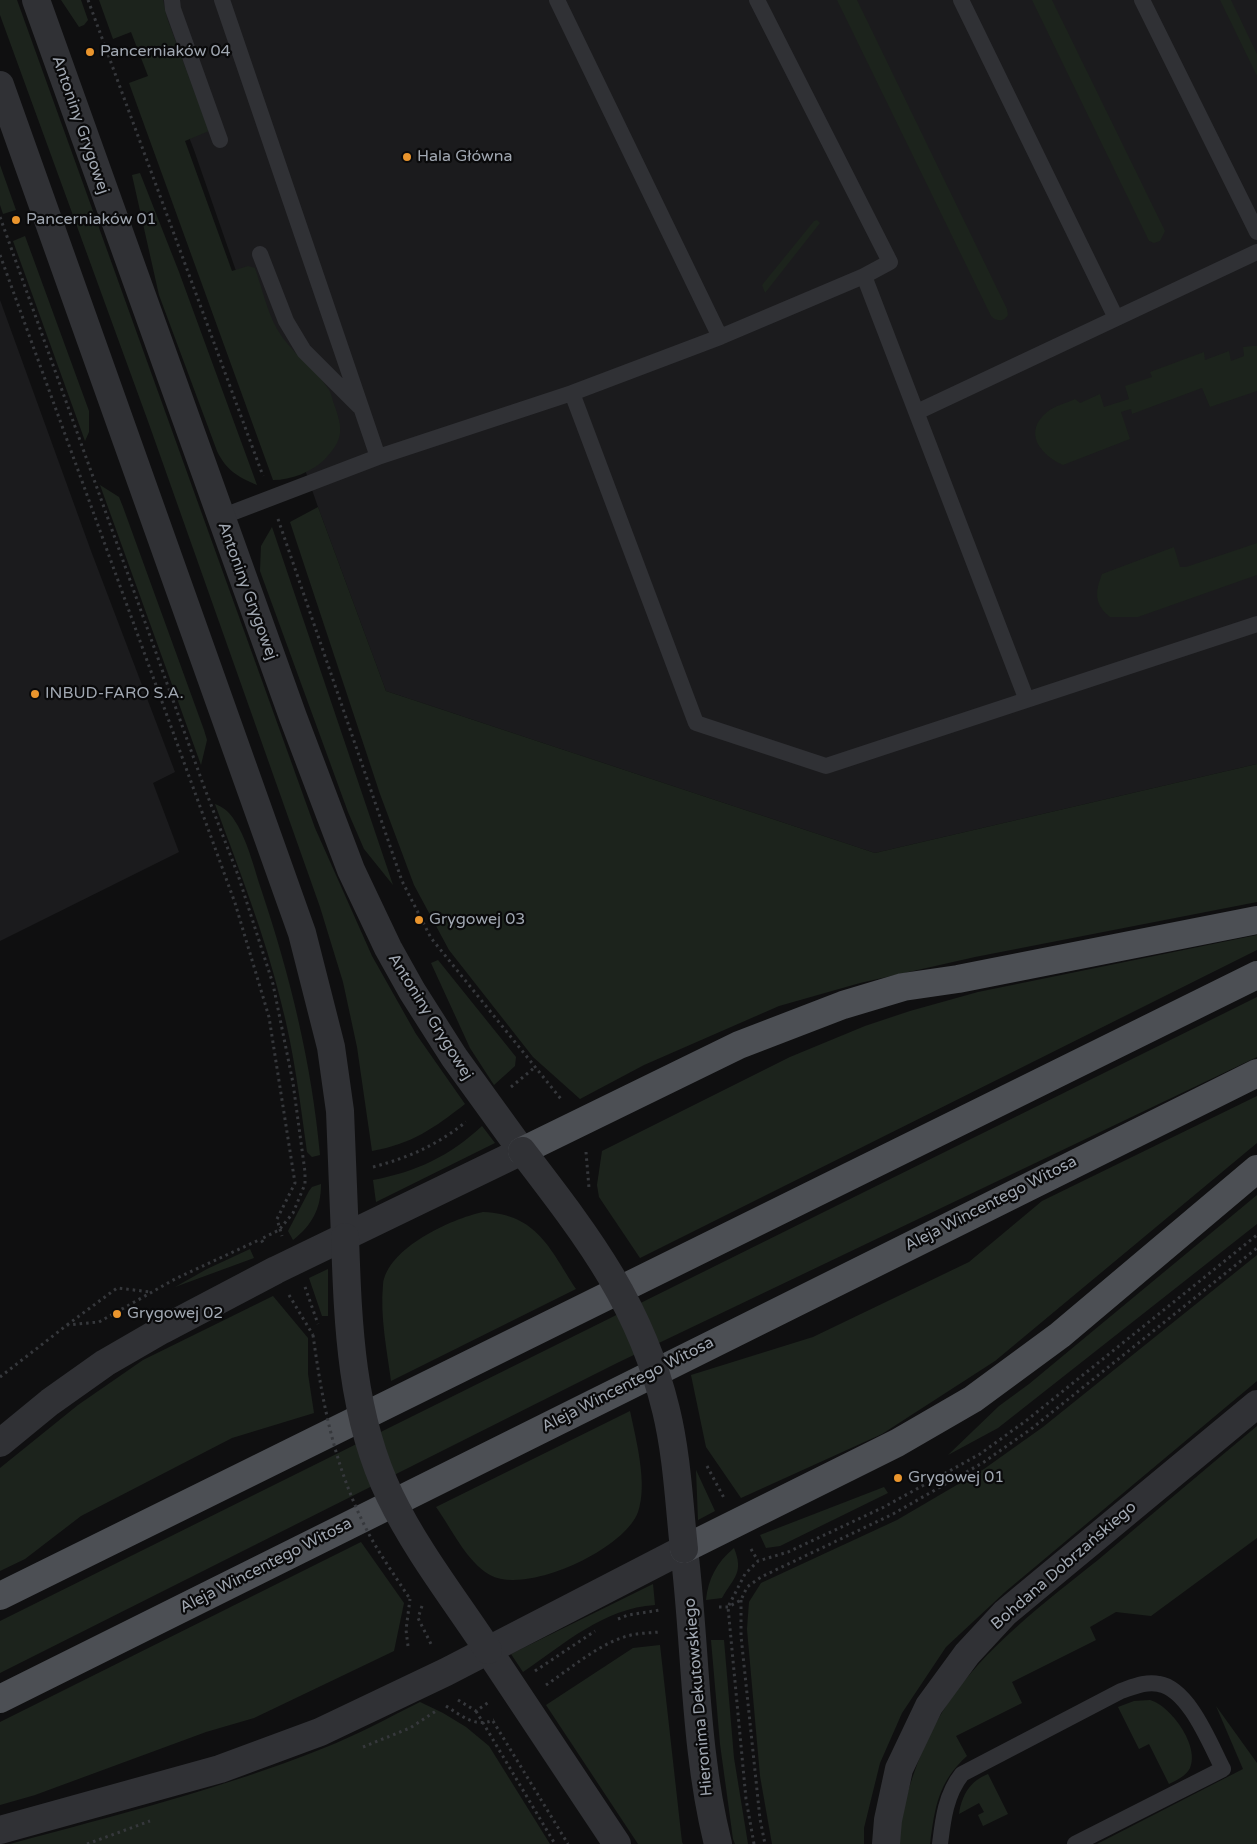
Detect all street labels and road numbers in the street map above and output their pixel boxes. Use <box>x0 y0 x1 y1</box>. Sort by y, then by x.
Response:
street label: Antoniny Grygowej <box>47 53 113 197</box>
street label: Antoniny Grygowej <box>213 519 281 663</box>
street label: Antoniny Grygowej <box>383 950 477 1084</box>
street label: Aleja Wincentego Witosa <box>902 1152 1080 1256</box>
street label: Aleja Wincentego Witosa <box>539 1333 717 1437</box>
street label: Bohdana Dobrzańskiego <box>987 1498 1141 1634</box>
street label: Aleja Wincentego Witosa <box>177 1514 355 1618</box>
street label: Hieronima Dekutowskiego <box>681 1597 717 1797</box>

